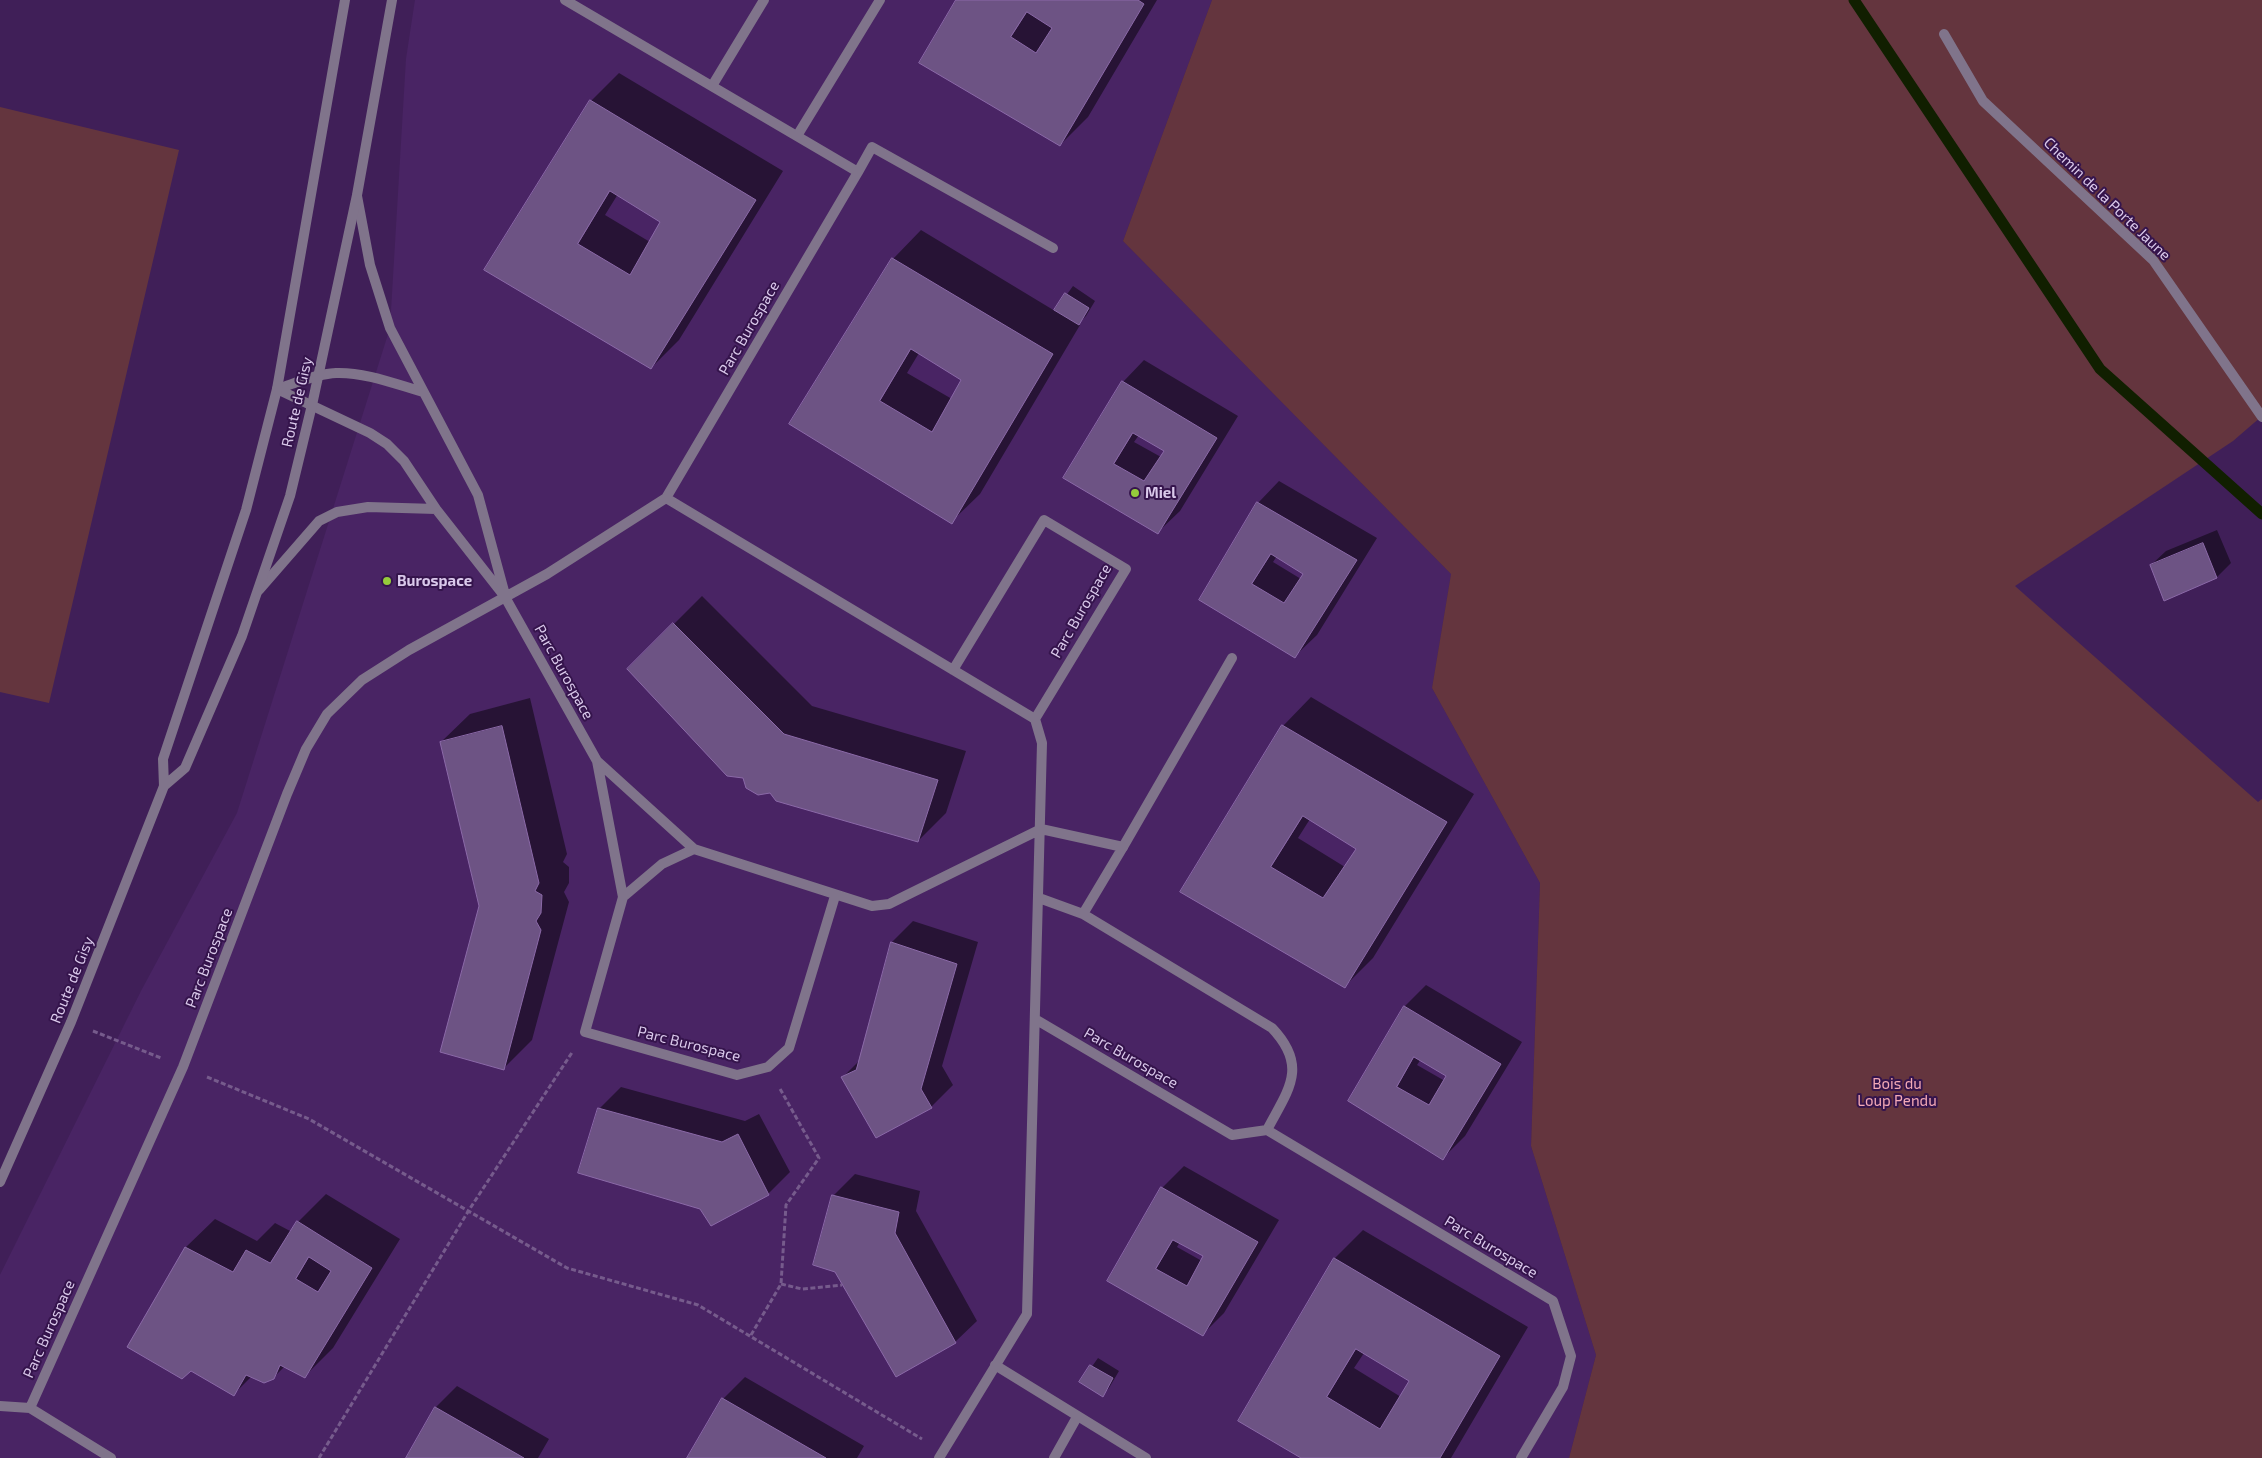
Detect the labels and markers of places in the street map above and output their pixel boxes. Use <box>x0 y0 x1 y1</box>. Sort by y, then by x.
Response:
place label: Miel <box>1145 484 1176 502</box>
marker: Miel <box>1129 487 1141 499</box>
place label: Burospace <box>397 572 472 590</box>
marker: Burospace <box>381 575 393 587</box>

